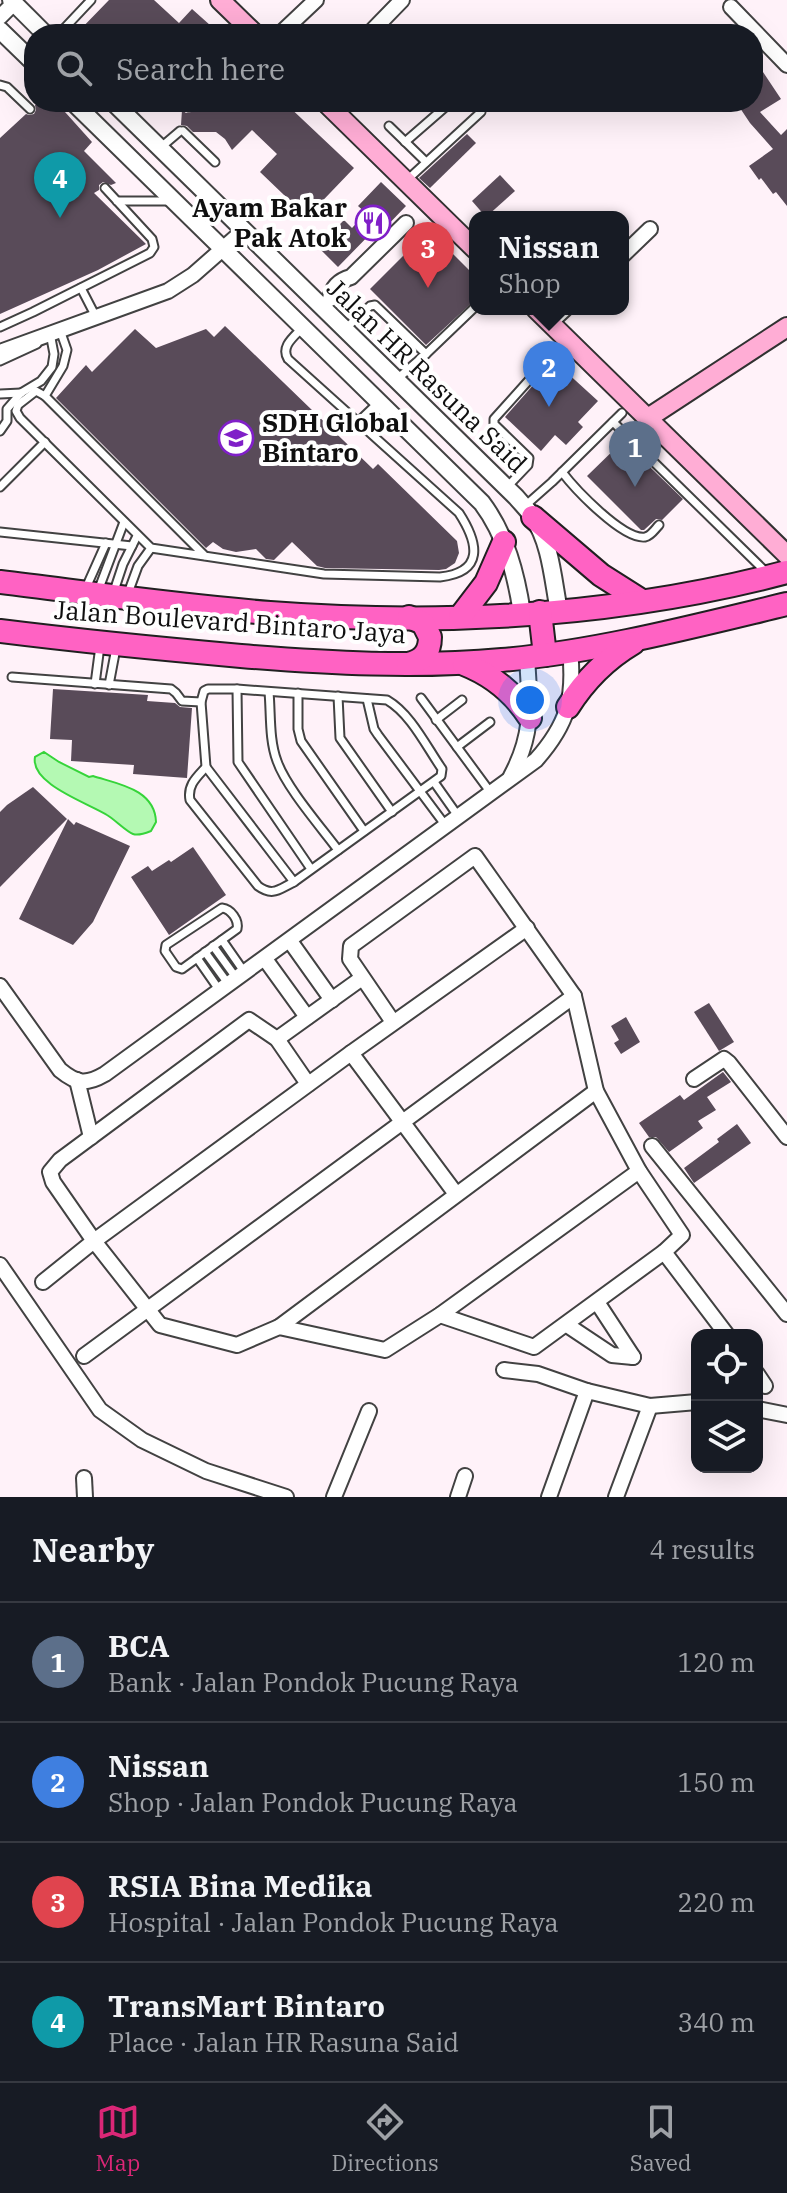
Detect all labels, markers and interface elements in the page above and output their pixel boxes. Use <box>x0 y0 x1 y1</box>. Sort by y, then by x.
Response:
search box <box>24 24 763 112</box>
icon: search <box>52 46 96 90</box>
text: Search here <box>116 49 285 88</box>
pin: 4 <box>34 152 86 218</box>
place label: Ayam Bakar Pak Atok <box>192 190 348 254</box>
restaurant icon: Ayam Bakar Pak Atok <box>354 204 392 242</box>
popup <box>469 211 629 315</box>
pin: 3 <box>402 222 454 288</box>
text: Nissan <box>498 227 600 266</box>
text: Shop <box>498 266 561 300</box>
street label: Jalan HR Rasuna Said <box>320 271 535 480</box>
pin: 2 <box>523 341 575 407</box>
place label: SDH Global Bintaro <box>262 405 409 469</box>
school or university icon: SDH Global Bintaro <box>217 419 255 457</box>
pin: 1 <box>609 421 661 487</box>
street label: Jalan Boulevard Bintaro Jaya <box>53 592 407 650</box>
your location <box>510 680 550 720</box>
map controls <box>691 1329 763 1473</box>
button: locate <box>691 1329 763 1401</box>
button: layers <box>691 1401 763 1473</box>
text: Nearby <box>32 1527 154 1571</box>
text: 4 results <box>649 1532 755 1566</box>
text: BCA <box>108 1626 170 1665</box>
text: 1 <box>50 1645 66 1679</box>
text: 120 m <box>677 1645 755 1679</box>
text: Bank · Jalan Pondok Pucung Raya <box>108 1665 519 1699</box>
text: Nissan <box>108 1746 209 1785</box>
text: 2 <box>50 1765 66 1799</box>
text: 150 m <box>677 1765 755 1799</box>
text: Shop · Jalan Pondok Pucung Raya <box>108 1785 518 1819</box>
text: RSIA Bina Medika <box>108 1866 372 1905</box>
text: 3 <box>50 1885 66 1919</box>
text: 220 m <box>677 1885 755 1919</box>
text: Hospital · Jalan Pondok Pucung Raya <box>108 1905 559 1939</box>
text: TransMart Bintaro <box>108 1986 385 2025</box>
text: 4 <box>50 2005 66 2039</box>
text: 340 m <box>677 2005 755 2039</box>
text: Place · Jalan HR Rasuna Said <box>108 2025 459 2059</box>
tab: Map <box>96 2100 140 2177</box>
tab: Directions <box>331 2100 439 2177</box>
tab: Saved <box>630 2100 691 2177</box>

